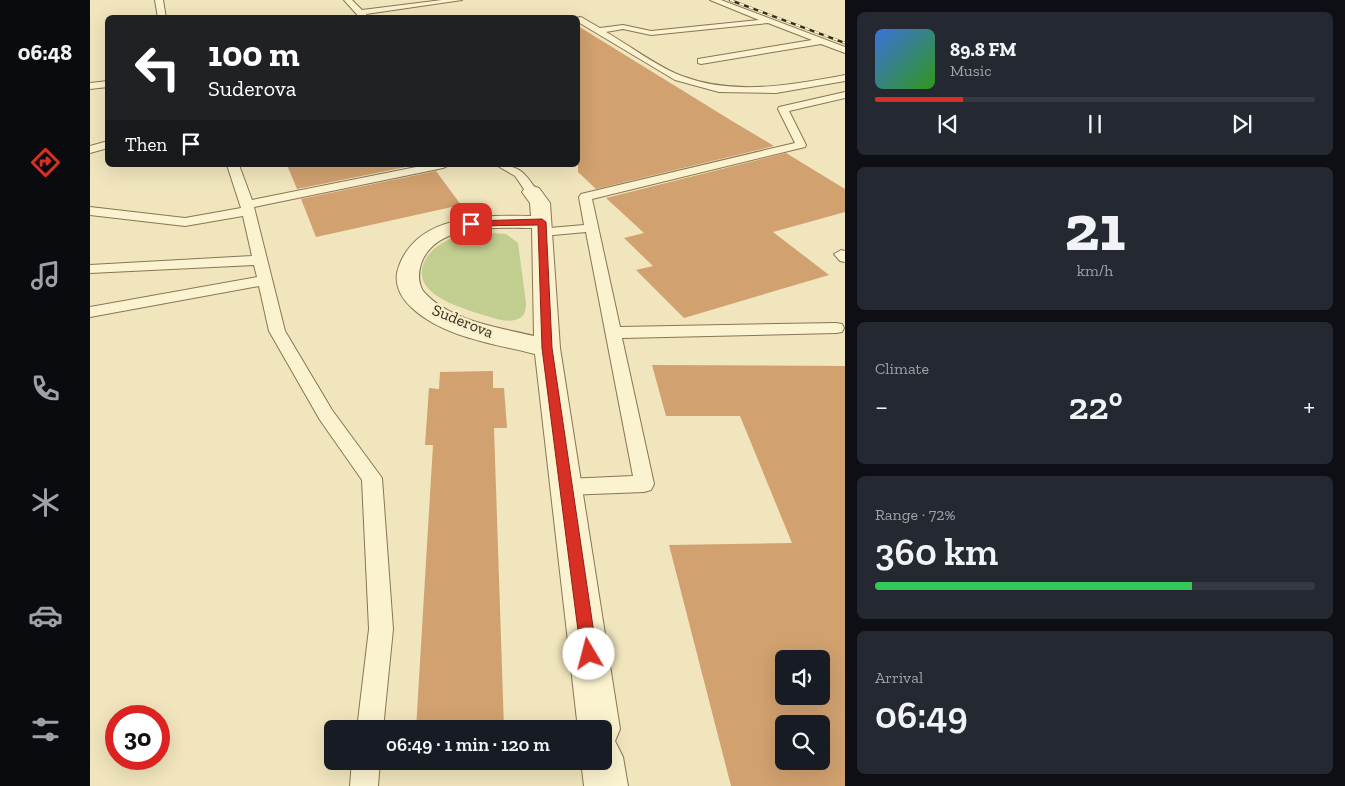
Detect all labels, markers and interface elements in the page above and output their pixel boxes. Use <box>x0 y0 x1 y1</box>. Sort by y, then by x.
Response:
text: 100 m <box>208 33 300 75</box>
icon: left <box>125 35 190 100</box>
text: 89.8 FM <box>950 38 1016 61</box>
text: 06:48 <box>18 39 72 66</box>
text: Music <box>950 61 992 80</box>
text: Suderova <box>208 75 296 102</box>
icon: previous <box>934 110 962 138</box>
icon: pause <box>1081 110 1109 138</box>
icon: next <box>1228 110 1256 138</box>
icon: arrive <box>177 130 205 158</box>
text: Then <box>125 133 167 156</box>
icon: directions <box>28 145 63 180</box>
text: 21 <box>1064 189 1126 267</box>
pin <box>450 203 492 245</box>
icon: arrive <box>457 210 485 238</box>
icon: music <box>28 258 63 293</box>
text: km/h <box>1077 261 1113 280</box>
street label: Suderova <box>430 300 497 342</box>
text: Climate <box>875 359 929 378</box>
icon: phone <box>28 371 63 406</box>
text: 22° <box>1068 383 1123 429</box>
text: − <box>875 390 888 423</box>
text: + <box>1303 390 1315 423</box>
icon: climate <box>28 485 63 520</box>
text: Range · 72% <box>875 505 956 524</box>
text: 360 km <box>875 529 998 575</box>
icon: car <box>28 598 63 633</box>
position arrow <box>562 627 614 679</box>
map controls <box>775 650 830 770</box>
button: sound <box>775 650 830 705</box>
text: Arrival <box>875 668 923 687</box>
text: 06:49 <box>875 692 968 738</box>
speed limit sign: 30 <box>105 705 170 770</box>
icon: filters <box>28 712 63 747</box>
button: search <box>775 715 830 770</box>
text: 06:49 · 1 min · 120 m <box>386 733 550 756</box>

